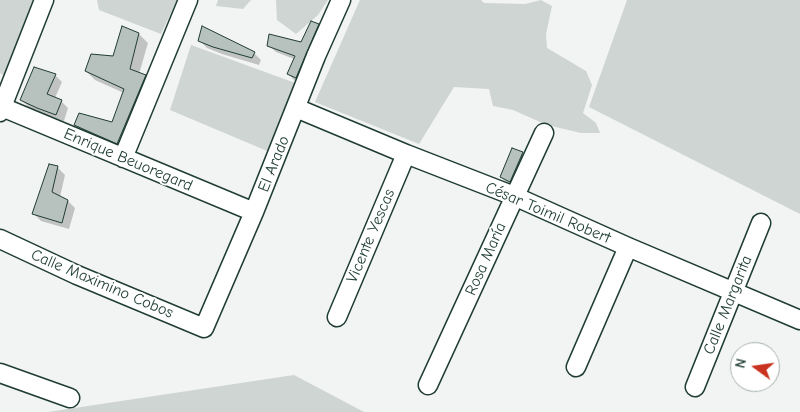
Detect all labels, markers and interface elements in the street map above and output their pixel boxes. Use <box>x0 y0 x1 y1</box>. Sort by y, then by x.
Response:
street label: Enrique Beuoregard <box>61 124 195 196</box>
street label: El Arado <box>254 133 294 195</box>
street label: César Toimil Robert <box>482 178 614 248</box>
street label: Vicente Yescas <box>343 186 399 286</box>
street label: Rosa María <box>461 220 511 298</box>
street label: Calle Maximino Cobos <box>28 245 176 323</box>
street label: Calle Margarita <box>699 253 757 357</box>
north arrow <box>730 342 780 392</box>
text: N <box>732 357 750 370</box>

